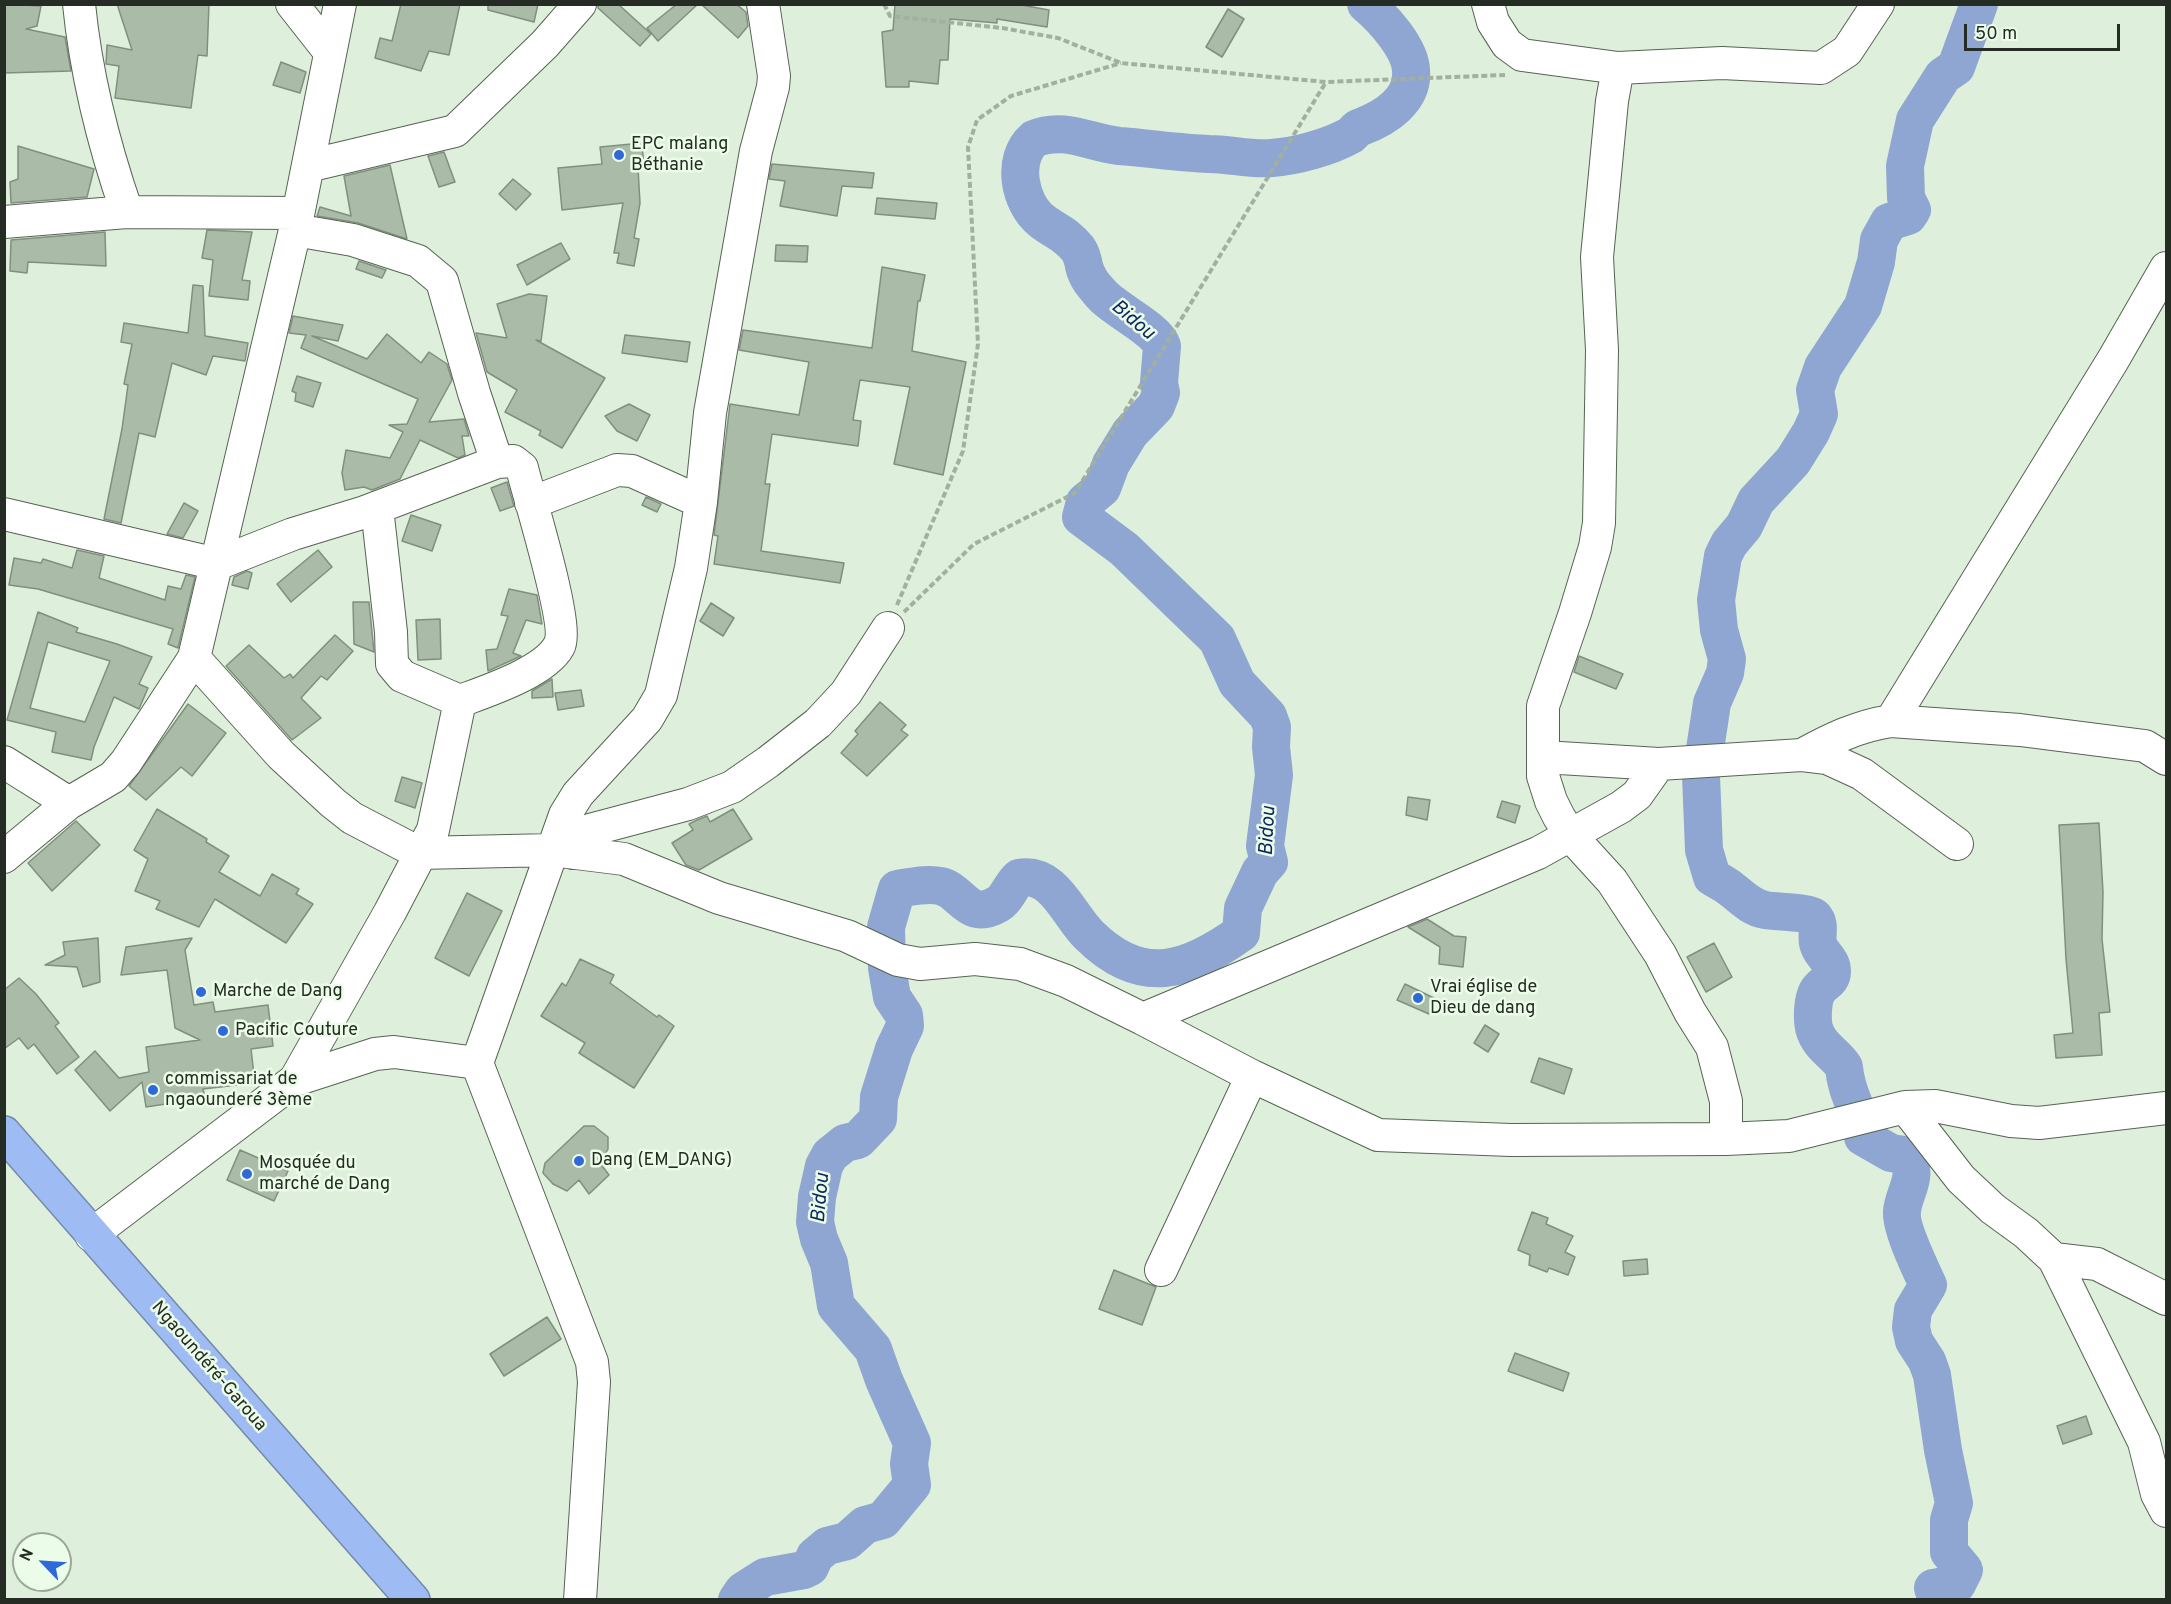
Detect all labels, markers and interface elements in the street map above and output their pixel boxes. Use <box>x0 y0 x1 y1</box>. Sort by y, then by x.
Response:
scale bar <box>1967 12 2123 50</box>
text: 50 m <box>1975 23 2017 46</box>
place label: EPC malang Béthanie <box>631 134 728 176</box>
marker: EPC malang Béthanie <box>612 148 626 162</box>
water label: Bidou <box>1105 296 1159 346</box>
water label: Bidou <box>1256 806 1282 856</box>
place label: Vrai église de Dieu de dang <box>1430 977 1537 1020</box>
place label: Marche de Dang <box>213 981 343 1003</box>
marker: Marche de Dang <box>194 985 208 999</box>
marker: Vrai église de Dieu de dang <box>1411 991 1425 1005</box>
place label: Pacific Couture <box>235 1020 358 1042</box>
marker: Pacific Couture <box>216 1024 230 1038</box>
place label: commissariat de ngaounderé 3ème <box>165 1069 312 1112</box>
marker: commissariat de ngaounderé 3ème <box>146 1083 160 1097</box>
place label: Dang (EM_DANG) <box>591 1150 732 1172</box>
place label: Mosquée du marché de Dang <box>259 1153 390 1196</box>
marker: Dang (EM_DANG) <box>572 1154 586 1168</box>
marker: Mosquée du marché de Dang <box>240 1167 254 1181</box>
water label: Bidou <box>808 1172 836 1224</box>
street label: Ngaoundéré-Garoua <box>146 1298 270 1436</box>
north arrow <box>12 1532 72 1592</box>
text: N <box>16 1546 39 1565</box>

